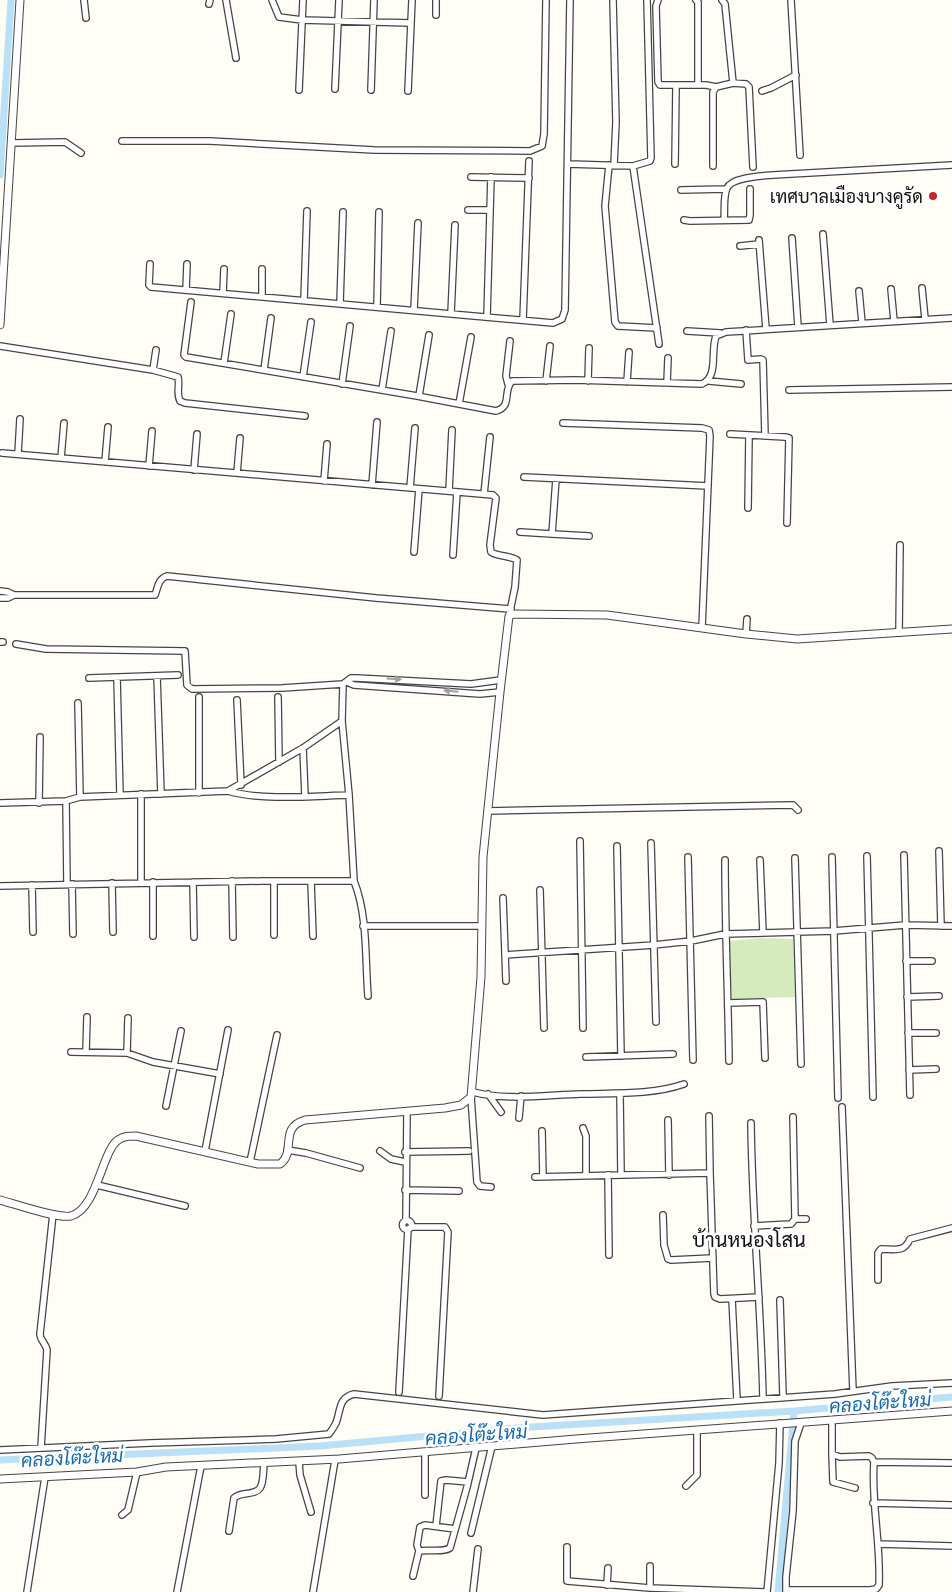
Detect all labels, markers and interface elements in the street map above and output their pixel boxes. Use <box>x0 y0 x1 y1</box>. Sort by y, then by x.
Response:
place label: เทศบาลเมืองบางคูรัด <box>770 184 923 210</box>
marker: เทศบาลเมืองบางคูรัด <box>927 190 939 202</box>
one-way arrow <box>386 676 402 684</box>
one-way arrow <box>443 687 459 695</box>
district label: บ้านหนองโสน <box>692 1226 806 1253</box>
water label: คลองโต๊ะใหม่ <box>828 1386 933 1418</box>
water label: คลองโต๊ะใหม่ <box>424 1418 529 1450</box>
water label: คลองโต๊ะใหม่ <box>20 1442 125 1472</box>

